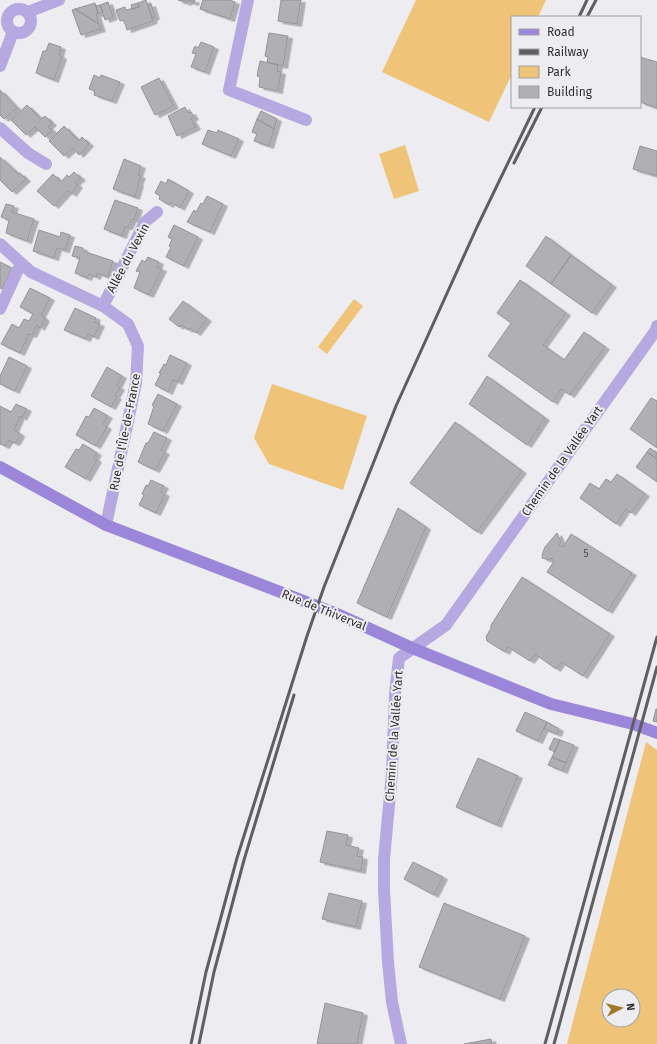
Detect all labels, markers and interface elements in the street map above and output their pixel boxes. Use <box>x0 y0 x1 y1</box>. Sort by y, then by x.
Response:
legend <box>511 16 641 108</box>
text: Road <box>547 25 575 39</box>
text: Railway <box>547 45 588 59</box>
text: Park <box>547 65 571 79</box>
text: Building <box>547 85 593 99</box>
street label: Allée du Vexin <box>104 221 152 295</box>
street label: Rue de l'Île-de-France <box>106 372 143 492</box>
street label: Chemin de la Vallée Yart <box>519 403 606 519</box>
house number: 5 <box>583 548 589 560</box>
street label: Rue de Thiverval <box>280 587 369 634</box>
street label: Chemin de la Vallée Yart <box>382 669 406 802</box>
north arrow <box>601 988 641 1028</box>
text: N <box>624 1002 637 1011</box>

